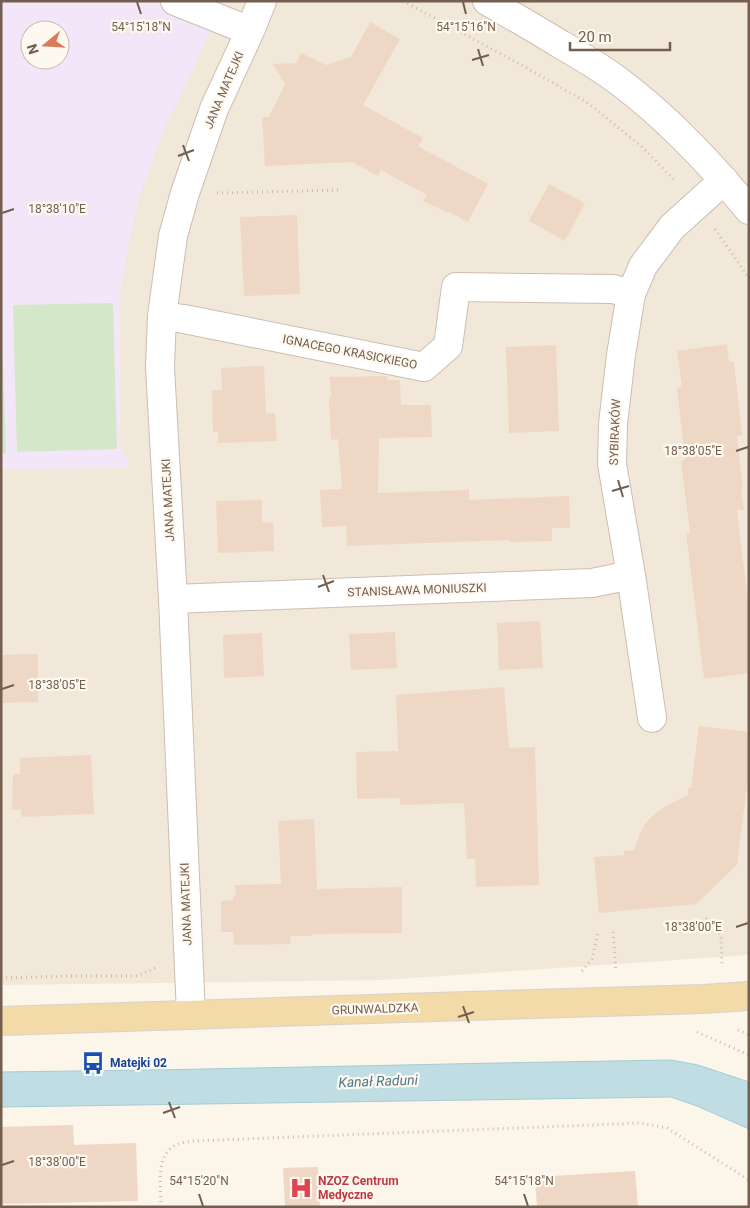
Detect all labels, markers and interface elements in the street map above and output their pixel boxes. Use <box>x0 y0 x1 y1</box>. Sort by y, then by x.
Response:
north arrow <box>20 20 70 70</box>
text: 54°15'18"N <box>111 20 171 34</box>
text: 54°15'16"N <box>436 20 496 34</box>
scale bar <box>570 20 670 52</box>
text: 20 m <box>578 28 612 46</box>
text: N <box>23 42 42 56</box>
street label: JANA MATEJKI <box>201 49 247 131</box>
text: 18°38'10"E <box>28 202 86 216</box>
street label: IGNACEGO KRASICKIEGO <box>281 332 419 372</box>
street label: SYBIRAKÓW <box>606 398 623 465</box>
text: 18°38'05"E <box>664 444 722 458</box>
street label: JANA MATEJKI <box>159 458 177 542</box>
street label: STANISŁAWA MONIUSZKI <box>347 581 487 599</box>
text: 18°38'05"E <box>28 678 86 692</box>
street label: JANA MATEJKI <box>178 862 194 946</box>
text: 18°38'00"E <box>664 920 722 934</box>
street label: GRUNWALDZKA <box>331 1000 419 1018</box>
bus stop icon: Matejki 02 <box>80 1050 106 1076</box>
place label: Matejki 02 <box>110 1056 167 1070</box>
water label: Kanał Raduni <box>338 1072 419 1090</box>
text: 18°38'00"E <box>28 1155 86 1169</box>
text: 54°15'20"N <box>169 1174 229 1188</box>
place label: NZOZ Centrum Medyczne <box>318 1174 399 1202</box>
text: 54°15'18"N <box>494 1174 554 1188</box>
hospital icon: NZOZ Centrum Medyczne <box>288 1175 314 1201</box>

